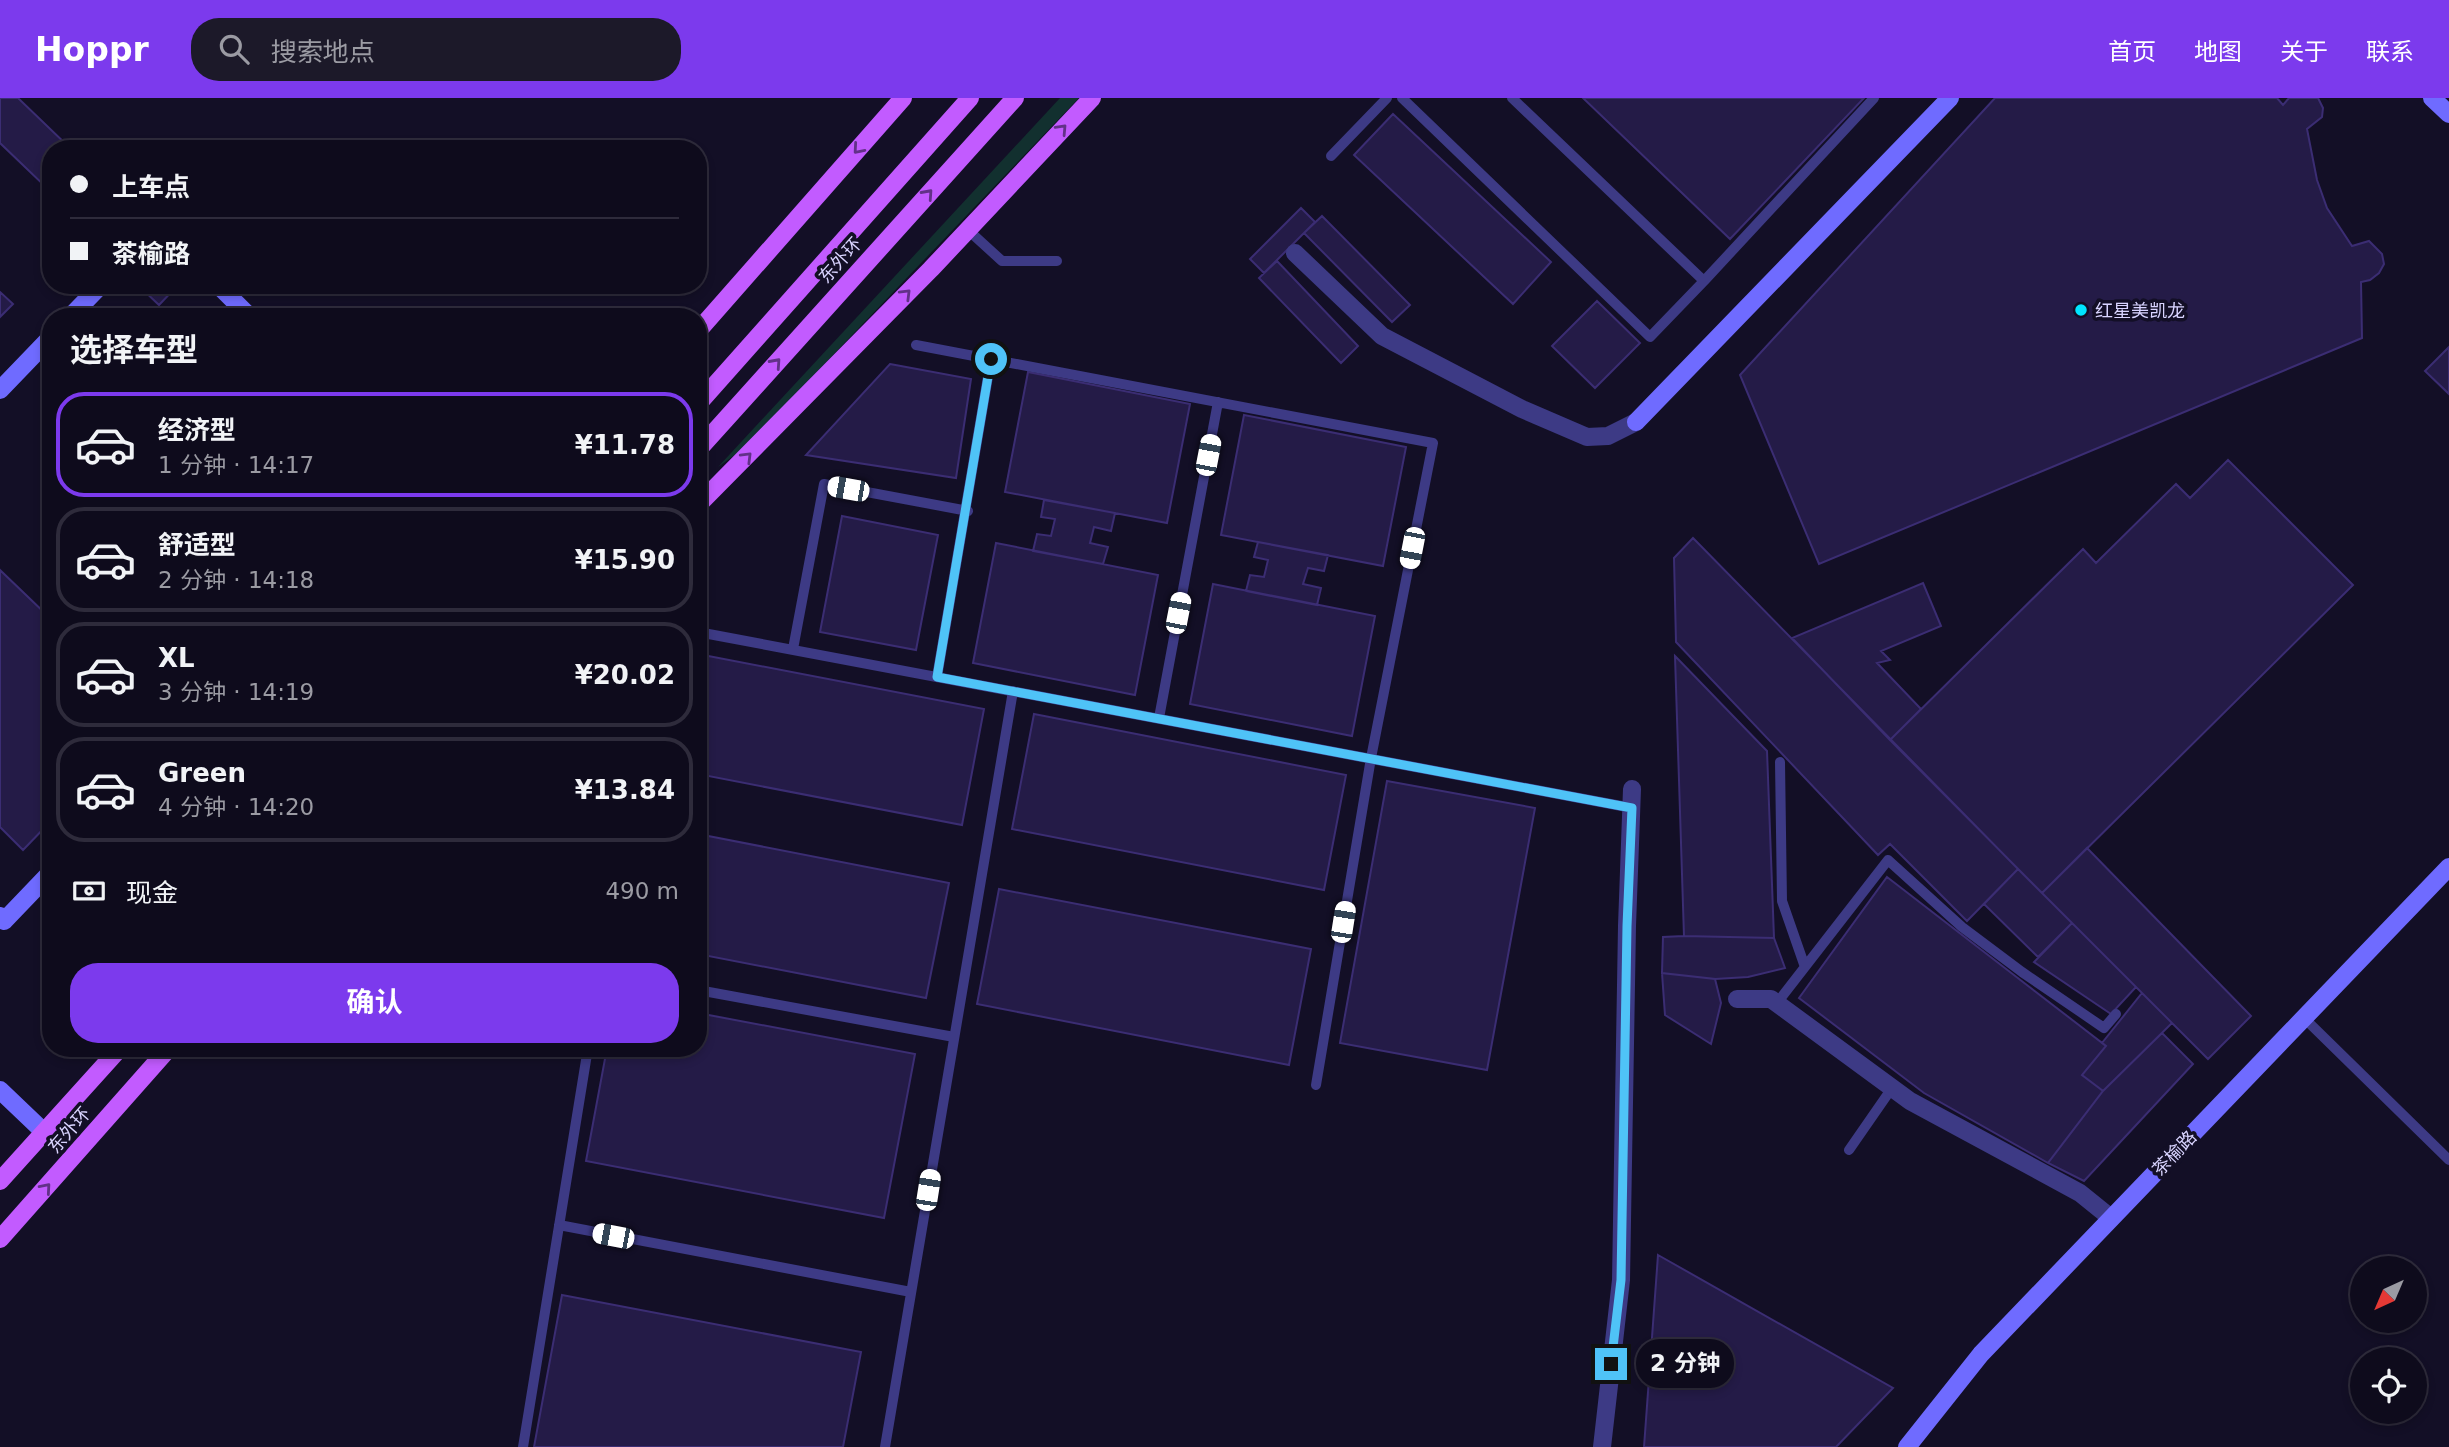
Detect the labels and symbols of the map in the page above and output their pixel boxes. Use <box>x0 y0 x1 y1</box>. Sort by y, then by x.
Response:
one-way arrow <box>1054 124 1067 137</box>
one-way arrow <box>854 141 866 154</box>
one-way arrow <box>920 189 933 202</box>
street label: 东外环 <box>814 233 866 287</box>
one-way arrow <box>898 290 911 303</box>
place label: 红星美凯龙 <box>2095 300 2185 321</box>
marker: 红星美凯龙 <box>2073 302 2089 318</box>
route start <box>975 343 1007 375</box>
one-way arrow <box>768 358 780 371</box>
car <box>1194 432 1223 478</box>
one-way arrow <box>738 452 751 465</box>
car <box>826 475 871 503</box>
car <box>1398 525 1427 571</box>
car <box>1164 590 1193 636</box>
car <box>1330 900 1357 944</box>
street label: 东外环 <box>43 1103 95 1157</box>
street label: 茶榆路 <box>2148 1126 2200 1180</box>
car <box>915 1168 942 1212</box>
one-way arrow <box>37 1184 50 1197</box>
car <box>591 1222 636 1250</box>
north arrow <box>2350 1256 2427 1334</box>
callout: 2 分钟 <box>1636 1340 1734 1388</box>
route end <box>1595 1348 1627 1380</box>

